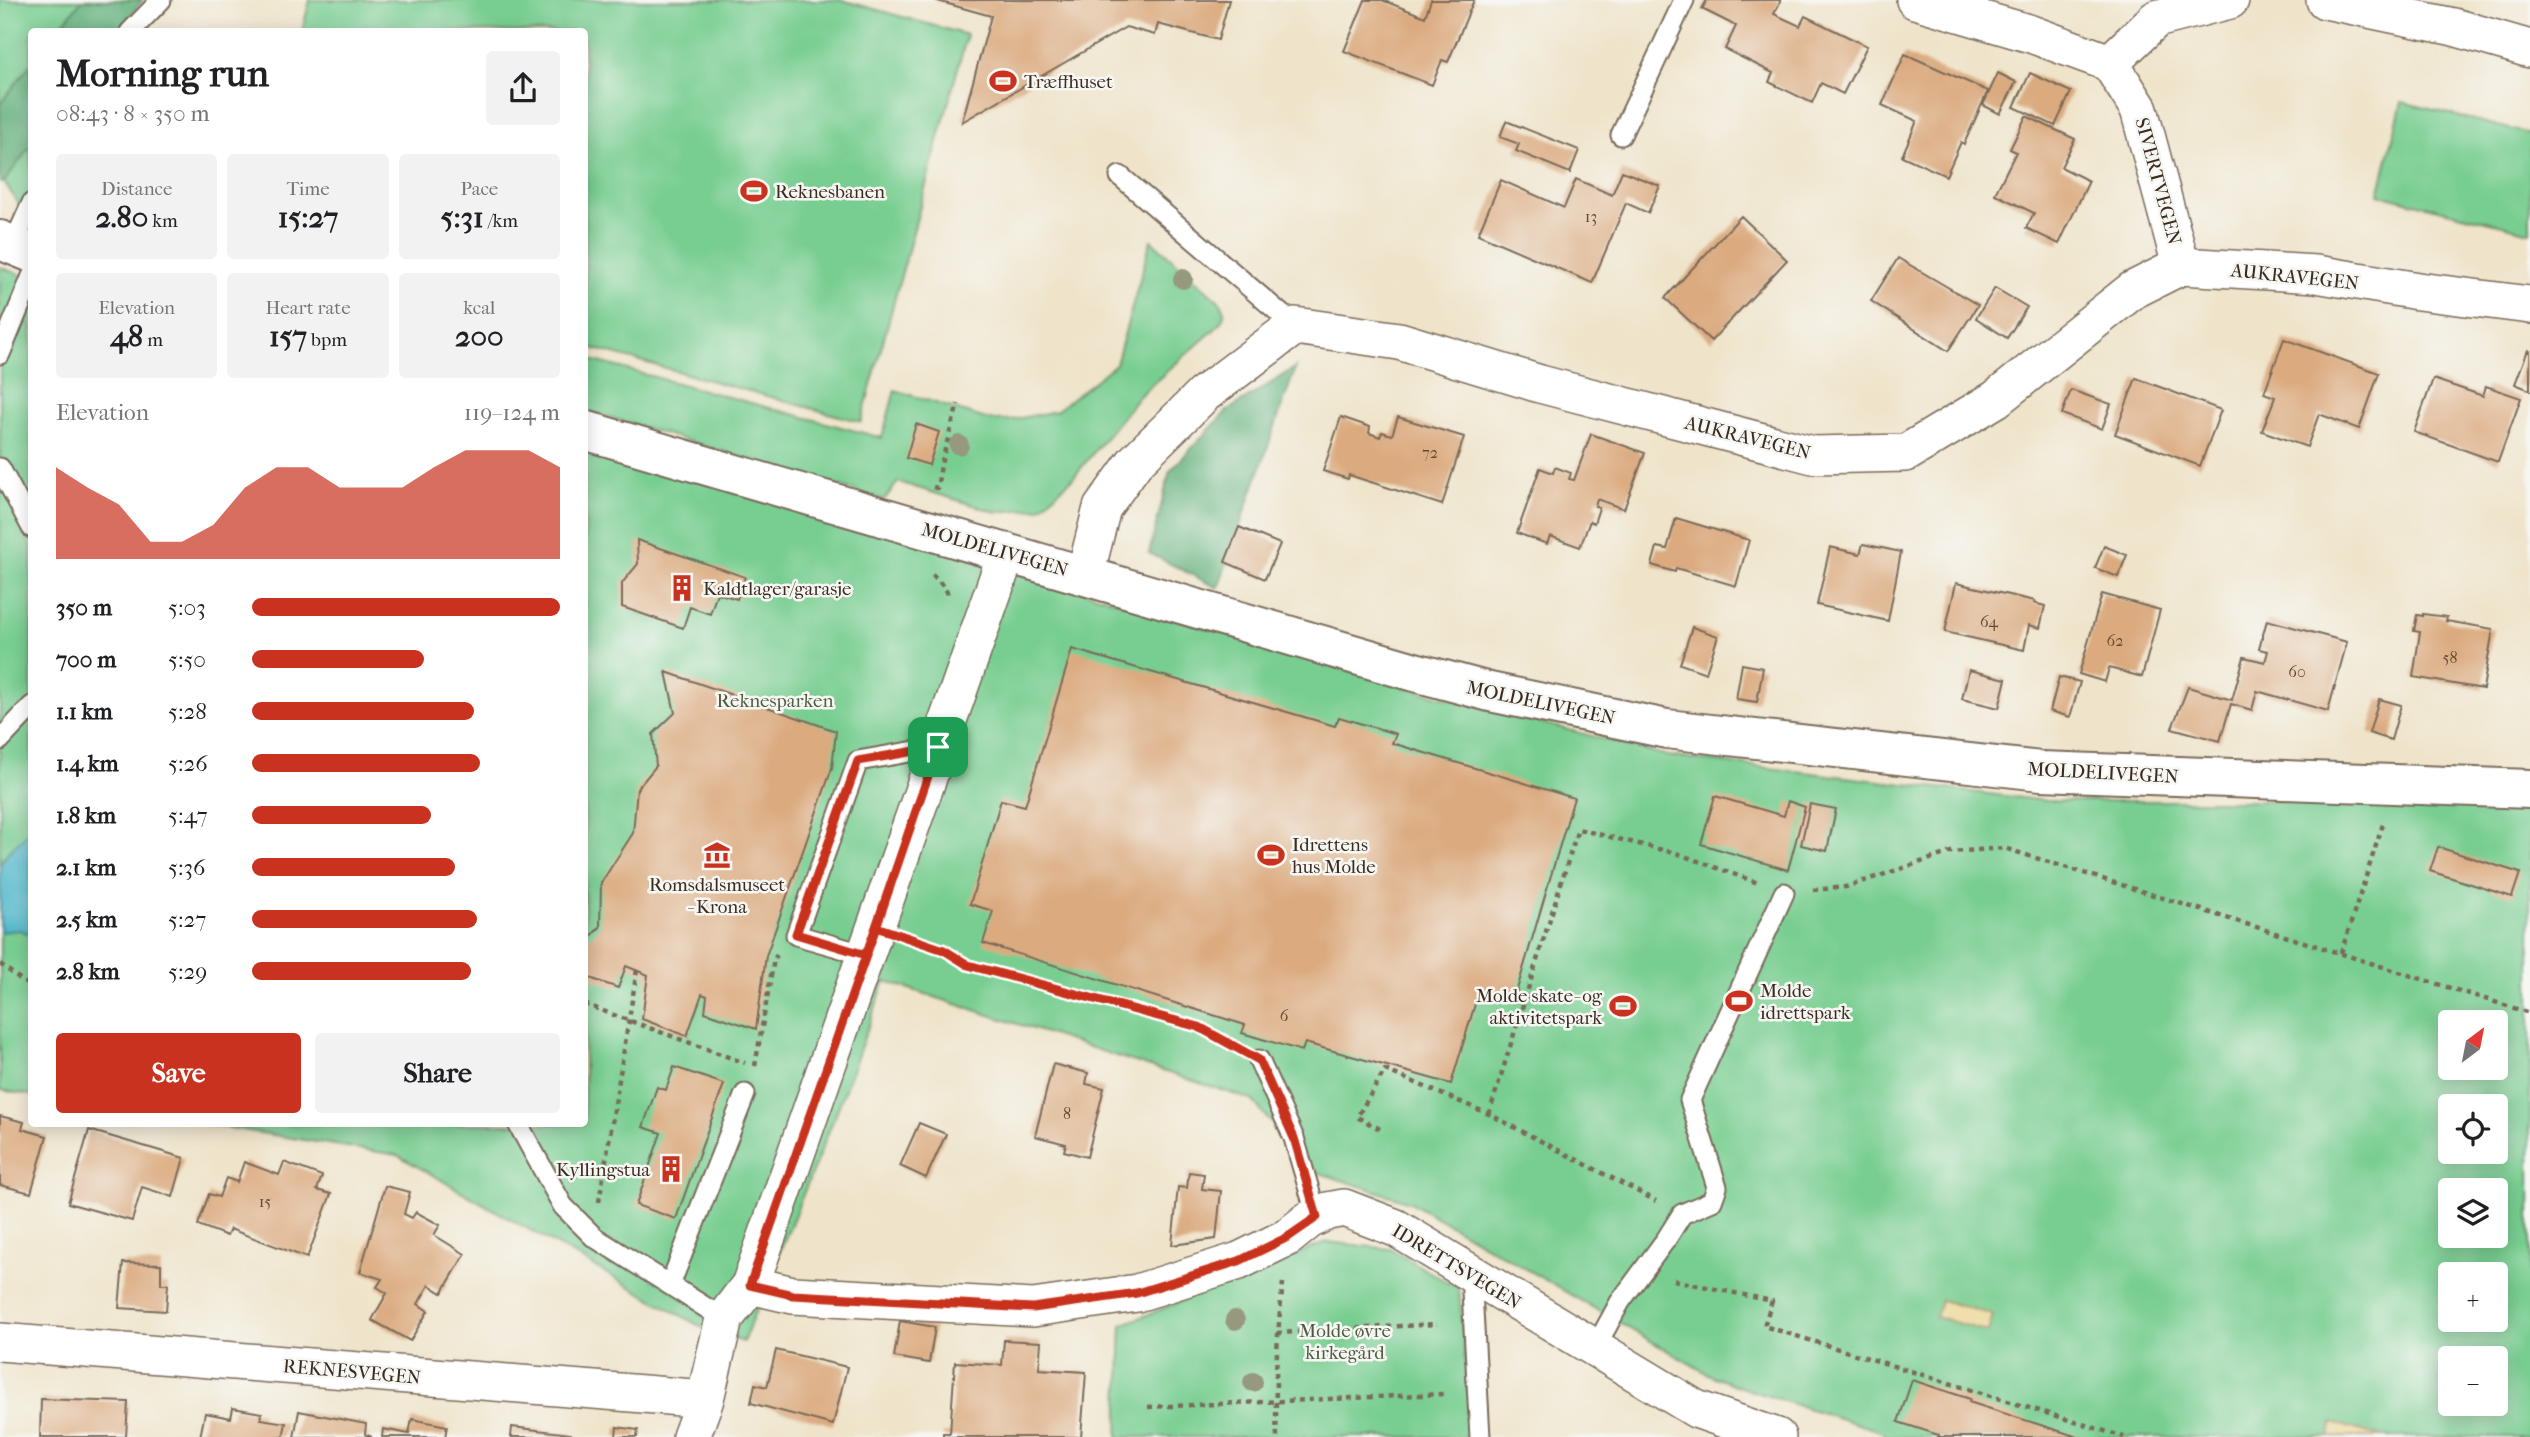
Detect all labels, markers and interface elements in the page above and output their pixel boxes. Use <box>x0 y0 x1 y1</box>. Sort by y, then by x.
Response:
text: Morning run <box>56 51 269 96</box>
button: share <box>486 51 560 125</box>
sports icon: Træffhuset <box>988 66 1018 96</box>
place label: Træffhuset <box>1024 71 1113 93</box>
text: 08:43 · 8 × 350 m <box>56 100 210 127</box>
street label: SIVERTVEGEN <box>2130 115 2186 248</box>
sports icon: Reknesbanen <box>739 176 769 206</box>
text: Distance <box>101 178 172 200</box>
text: Time <box>286 178 330 200</box>
text: Pace <box>460 178 498 200</box>
place label: Reknesbanen <box>775 181 885 203</box>
text: 2.80 <box>95 200 148 235</box>
text: 15:27 <box>278 200 338 235</box>
text: 5:31 <box>441 200 484 235</box>
house number: 13 <box>1585 207 1597 226</box>
text: km <box>148 210 178 232</box>
text: /km <box>484 210 518 232</box>
street label: AUKRAVEGEN <box>2229 259 2361 295</box>
text: Elevation <box>98 297 175 319</box>
text: Heart rate <box>265 297 351 319</box>
text: kcal <box>463 297 495 319</box>
text: 48 <box>110 319 143 354</box>
text: 157 <box>269 319 307 354</box>
text: 200 <box>455 319 504 354</box>
text: m <box>143 329 163 351</box>
text: bpm <box>307 329 347 351</box>
text: Elevation <box>56 399 149 426</box>
text: 119–124 m <box>464 399 560 426</box>
street label: AUKRAVEGEN <box>1682 411 1813 464</box>
house number: 72 <box>1422 443 1438 462</box>
street label: MOLDELIVEGEN <box>919 518 1071 582</box>
building icon: Kaldtlager/garasje <box>667 573 697 603</box>
place label: Kaldtlager/garasje <box>703 578 851 600</box>
text: 350 m <box>56 594 112 621</box>
text: 5:03 <box>168 594 206 621</box>
house number: 64 <box>1980 612 1999 631</box>
house number: 62 <box>2107 631 2123 650</box>
text: 700 m <box>56 646 116 673</box>
text: 5:50 <box>168 646 206 673</box>
house number: 58 <box>2443 648 2457 667</box>
house number: 60 <box>2288 662 2306 681</box>
street label: MOLDELIVEGEN <box>1464 676 1618 730</box>
park label: Reknesparken <box>717 690 833 712</box>
text: 1.1 km <box>56 698 113 725</box>
text: 5:28 <box>168 698 207 725</box>
pin <box>908 717 968 777</box>
icon: arrive <box>919 728 957 766</box>
text: 1.4 km <box>56 750 119 777</box>
text: 5:26 <box>168 750 208 777</box>
street label: MOLDELIVEGEN <box>2027 758 2180 788</box>
text: 1.8 km <box>56 802 116 829</box>
text: 5:47 <box>168 802 208 829</box>
place label: Idrettens hus Molde <box>1292 834 1376 878</box>
museum icon: Romsdalsmuseet - Krona <box>702 840 732 870</box>
sports icon: Idrettens hus Molde <box>1256 840 1286 870</box>
text: 2.1 km <box>56 854 116 881</box>
text: 5:36 <box>168 854 205 881</box>
place label: Romsdalsmuseet - Krona <box>649 874 785 918</box>
text: 2.5 km <box>56 906 117 933</box>
text: 5:27 <box>168 906 206 933</box>
text: 2.8 km <box>56 958 120 985</box>
text: 5:29 <box>168 958 207 985</box>
place label: Molde idrettspark <box>1760 980 1851 1024</box>
place label: Molde skate- og aktivitetspark <box>1476 985 1603 1029</box>
sports icon: Molde idrettspark <box>1724 986 1754 1016</box>
sports icon: Molde skate- og aktivitetspark <box>1608 991 1638 1021</box>
house number: 6 <box>1280 1006 1289 1025</box>
north arrow <box>2438 1010 2508 1080</box>
map controls <box>2438 1010 2508 1416</box>
button: Save <box>56 1033 301 1113</box>
button: Share <box>315 1033 560 1113</box>
button: locate <box>2438 1094 2508 1164</box>
house number: 8 <box>1063 1104 1071 1123</box>
building icon: Kyllingstua <box>656 1154 686 1184</box>
place label: Kyllingstua <box>556 1159 650 1181</box>
button: layers <box>2438 1178 2508 1248</box>
house number: 15 <box>259 1192 271 1211</box>
street label: IDRETTSVEGEN <box>1388 1220 1525 1314</box>
button: + <box>2438 1262 2508 1332</box>
park label: Molde øvre kirkegård <box>1299 1320 1391 1364</box>
button: − <box>2438 1346 2508 1416</box>
street label: REKNESVEGEN <box>282 1355 422 1389</box>

